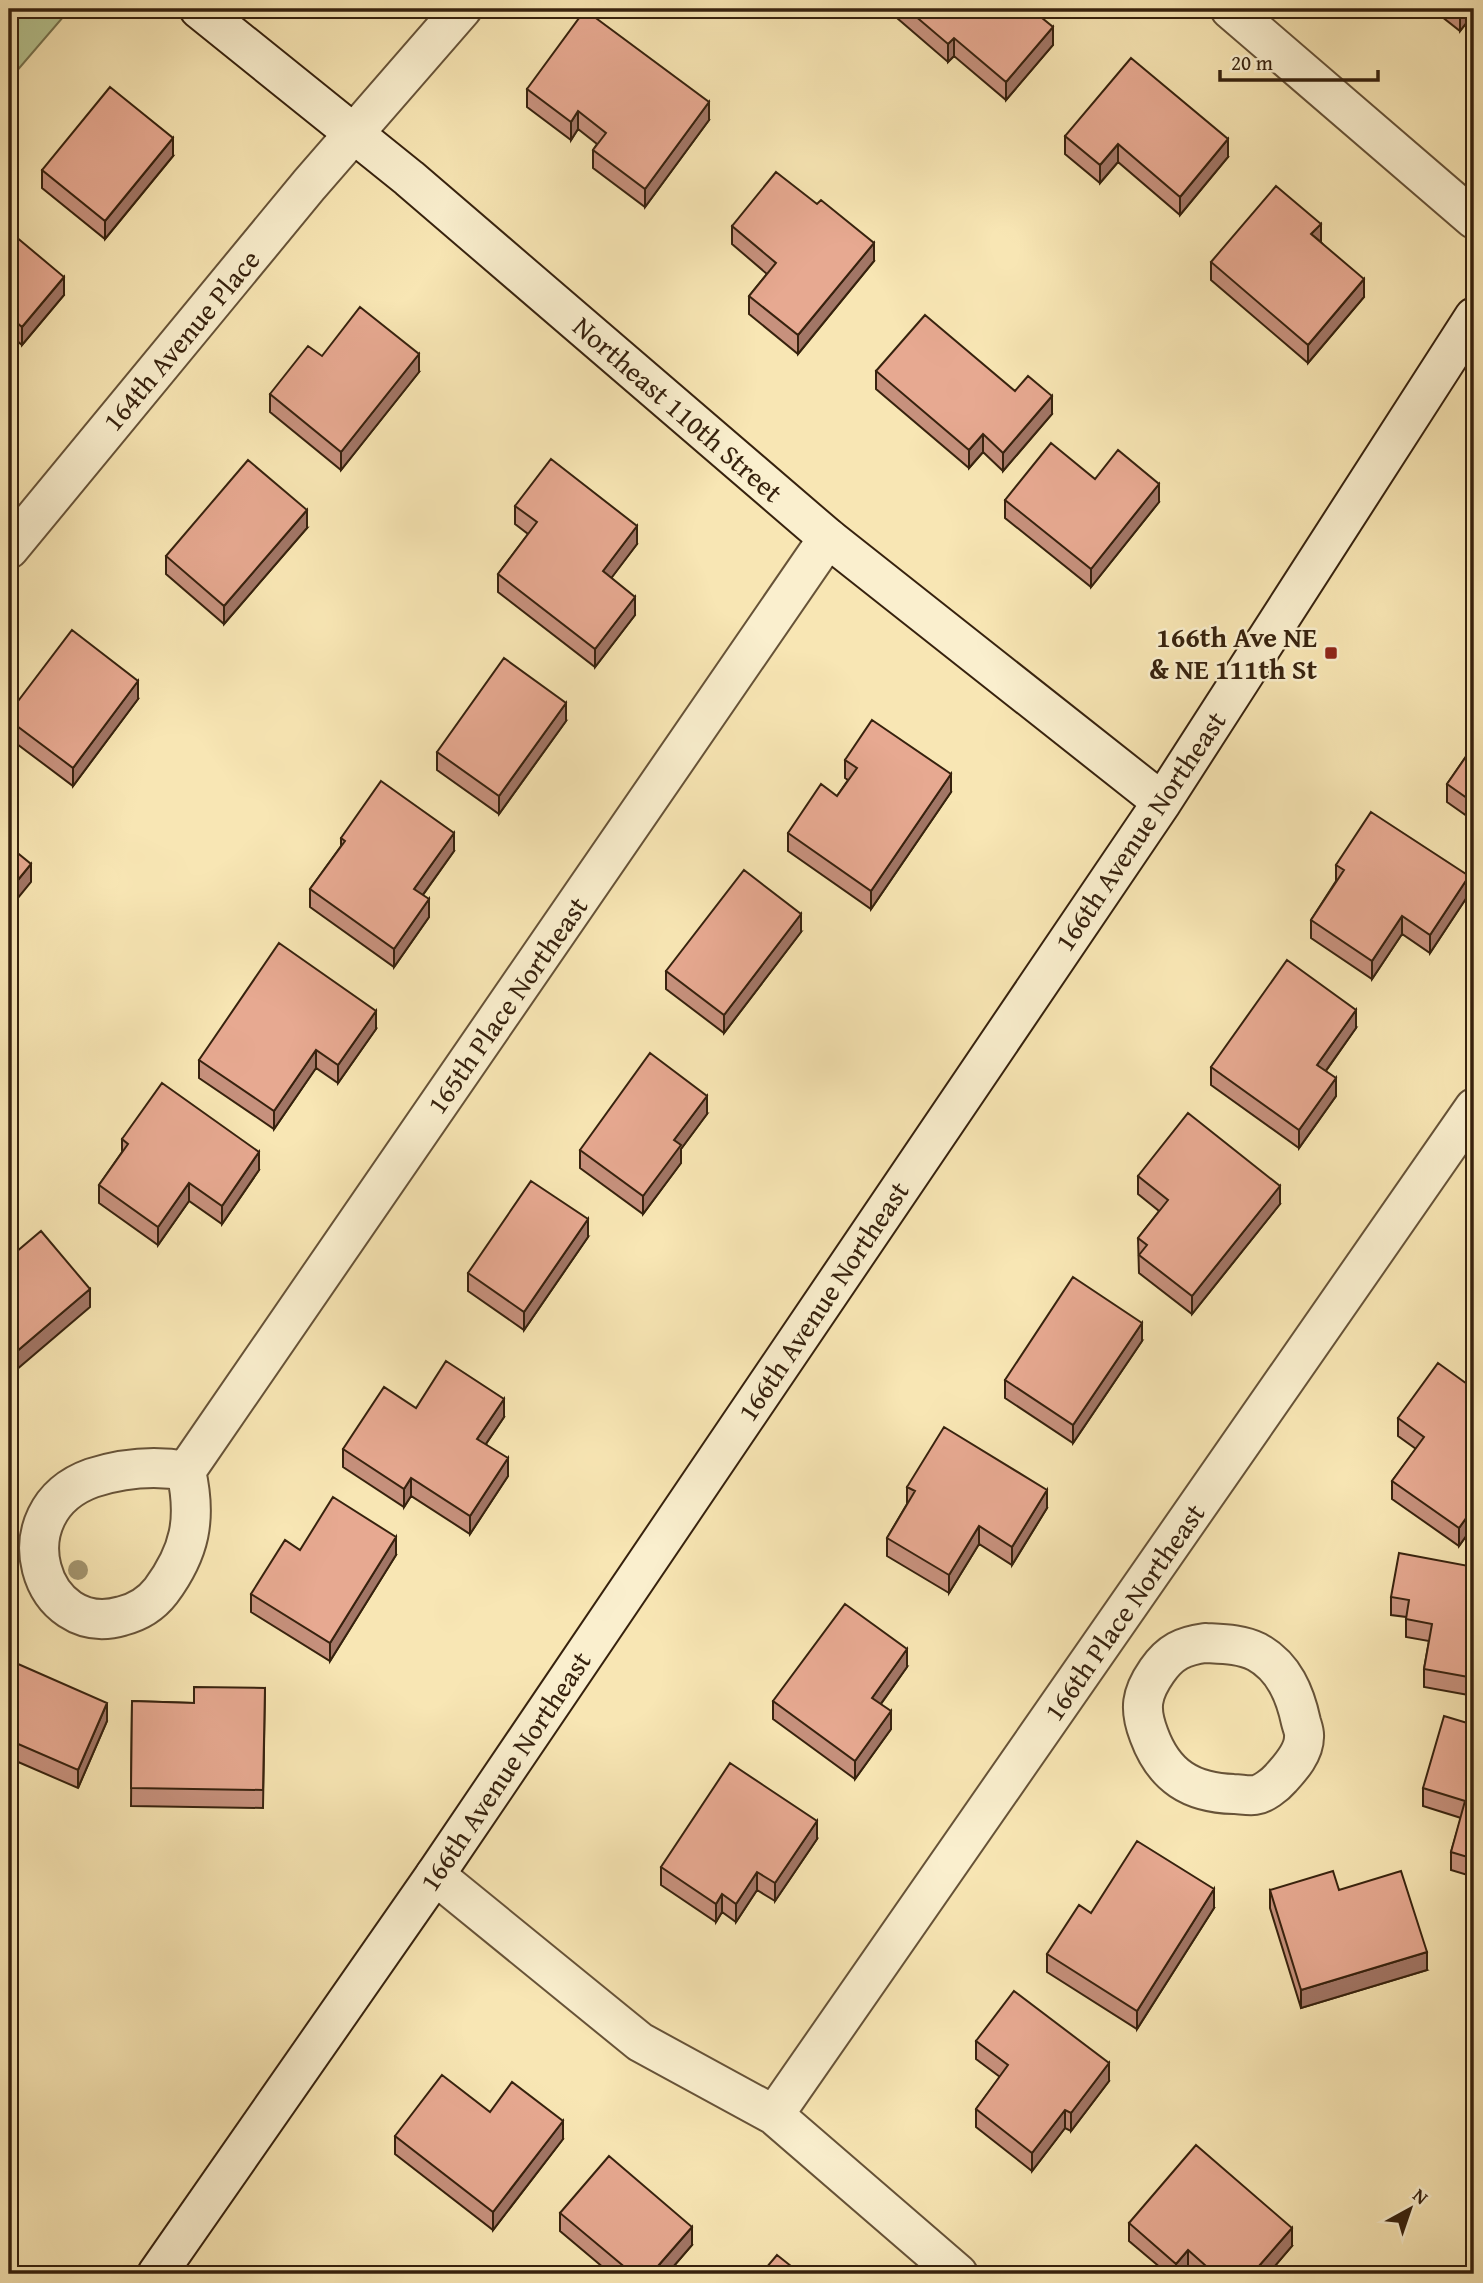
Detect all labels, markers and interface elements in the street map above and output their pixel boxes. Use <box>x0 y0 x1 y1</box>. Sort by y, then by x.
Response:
scale bar <box>1220 38 1378 82</box>
text: 20 m <box>1231 47 1273 78</box>
street label: 164th Avenue Place <box>92 240 269 439</box>
street label: Northeast 110th Street <box>564 306 792 512</box>
place label: 166th Ave NE & NE 111th St <box>1149 616 1317 689</box>
marker: 166th Ave NE & NE 111th St <box>1323 645 1339 661</box>
street label: 166th Avenue Northeast <box>1044 702 1235 959</box>
street label: 165th Place Northeast <box>416 888 597 1122</box>
street label: 166th Avenue Northeast <box>727 1172 918 1429</box>
street label: 166th Place Northeast <box>1033 1495 1214 1729</box>
street label: 166th Avenue Northeast <box>409 1642 600 1899</box>
north arrow <box>1374 2174 1444 2244</box>
text: N <box>1407 2181 1435 2211</box>

